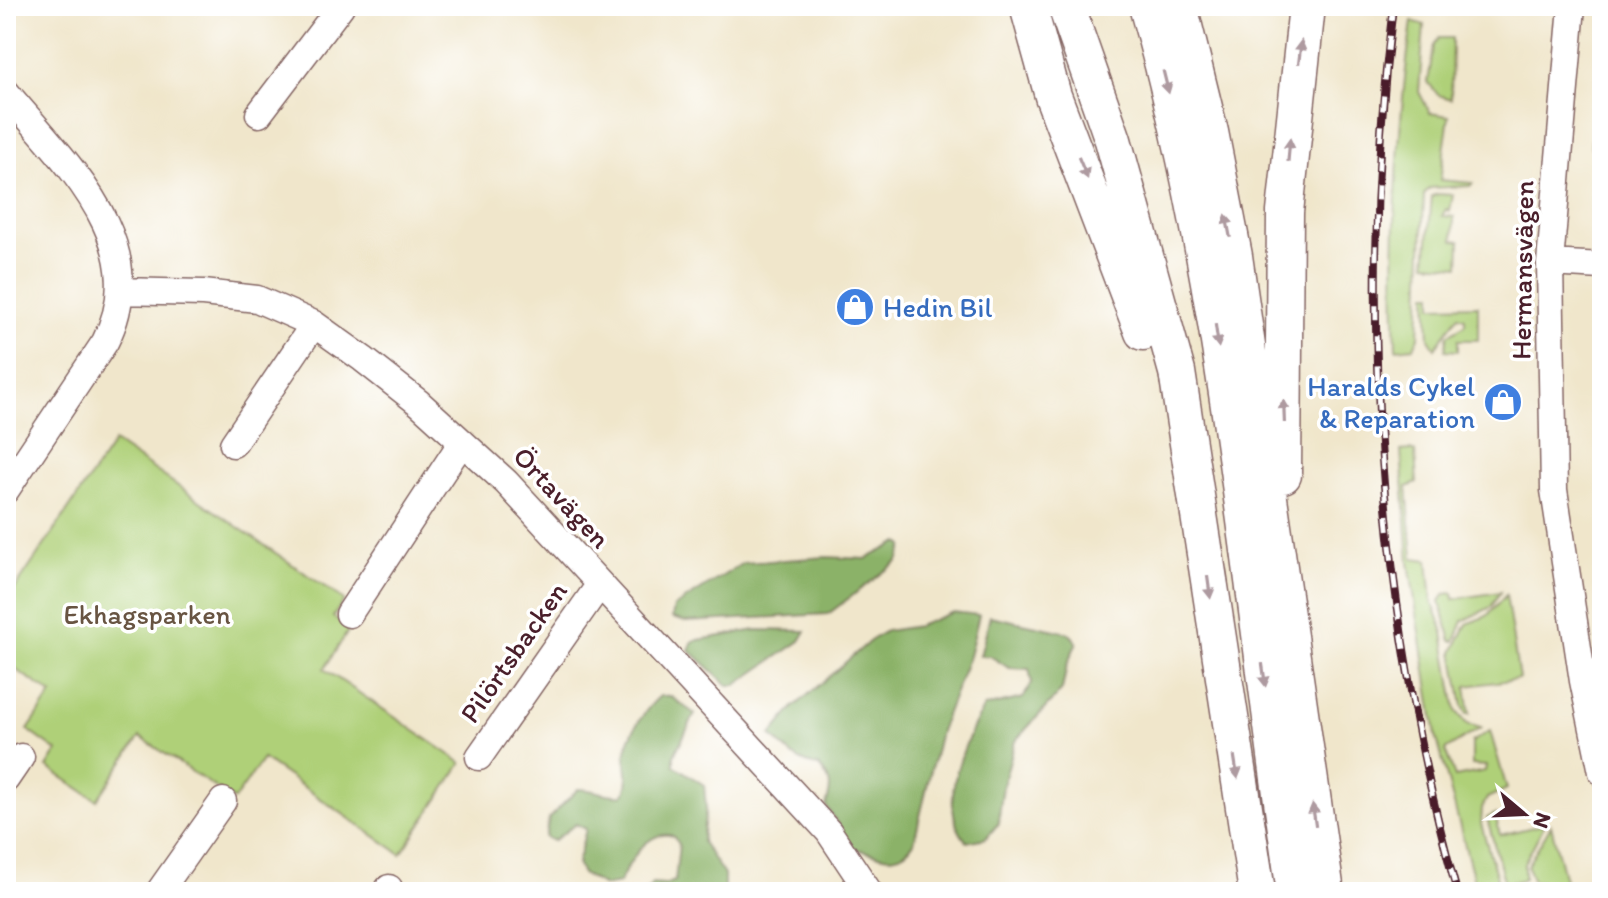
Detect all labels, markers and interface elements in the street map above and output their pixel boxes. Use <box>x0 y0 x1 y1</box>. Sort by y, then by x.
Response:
one-way arrow <box>1294 39 1307 64</box>
one-way arrow <box>1161 69 1173 94</box>
one-way arrow <box>1283 137 1296 162</box>
one-way arrow <box>1077 156 1090 180</box>
street label: Hermansvägen <box>1503 180 1541 360</box>
one-way arrow <box>1221 213 1234 238</box>
shop icon: Hedin Bil <box>834 286 876 328</box>
place label: Hedin Bil <box>883 290 992 324</box>
one-way arrow <box>1211 324 1224 349</box>
place label: Haralds Cykel & Reparation <box>1307 369 1475 435</box>
shop icon: Haralds Cykel & Reparation <box>1482 381 1524 423</box>
one-way arrow <box>1278 398 1291 423</box>
street label: Örtavägen <box>506 439 618 555</box>
street label: Pilörtsbacken <box>452 575 574 729</box>
one-way arrow <box>1203 575 1216 600</box>
park label: Ekhagsparken <box>63 597 231 631</box>
one-way arrow <box>1258 663 1271 688</box>
one-way arrow <box>1230 754 1243 779</box>
north arrow <box>1484 774 1564 854</box>
one-way arrow <box>1307 802 1320 827</box>
text: N <box>1527 809 1558 832</box>

